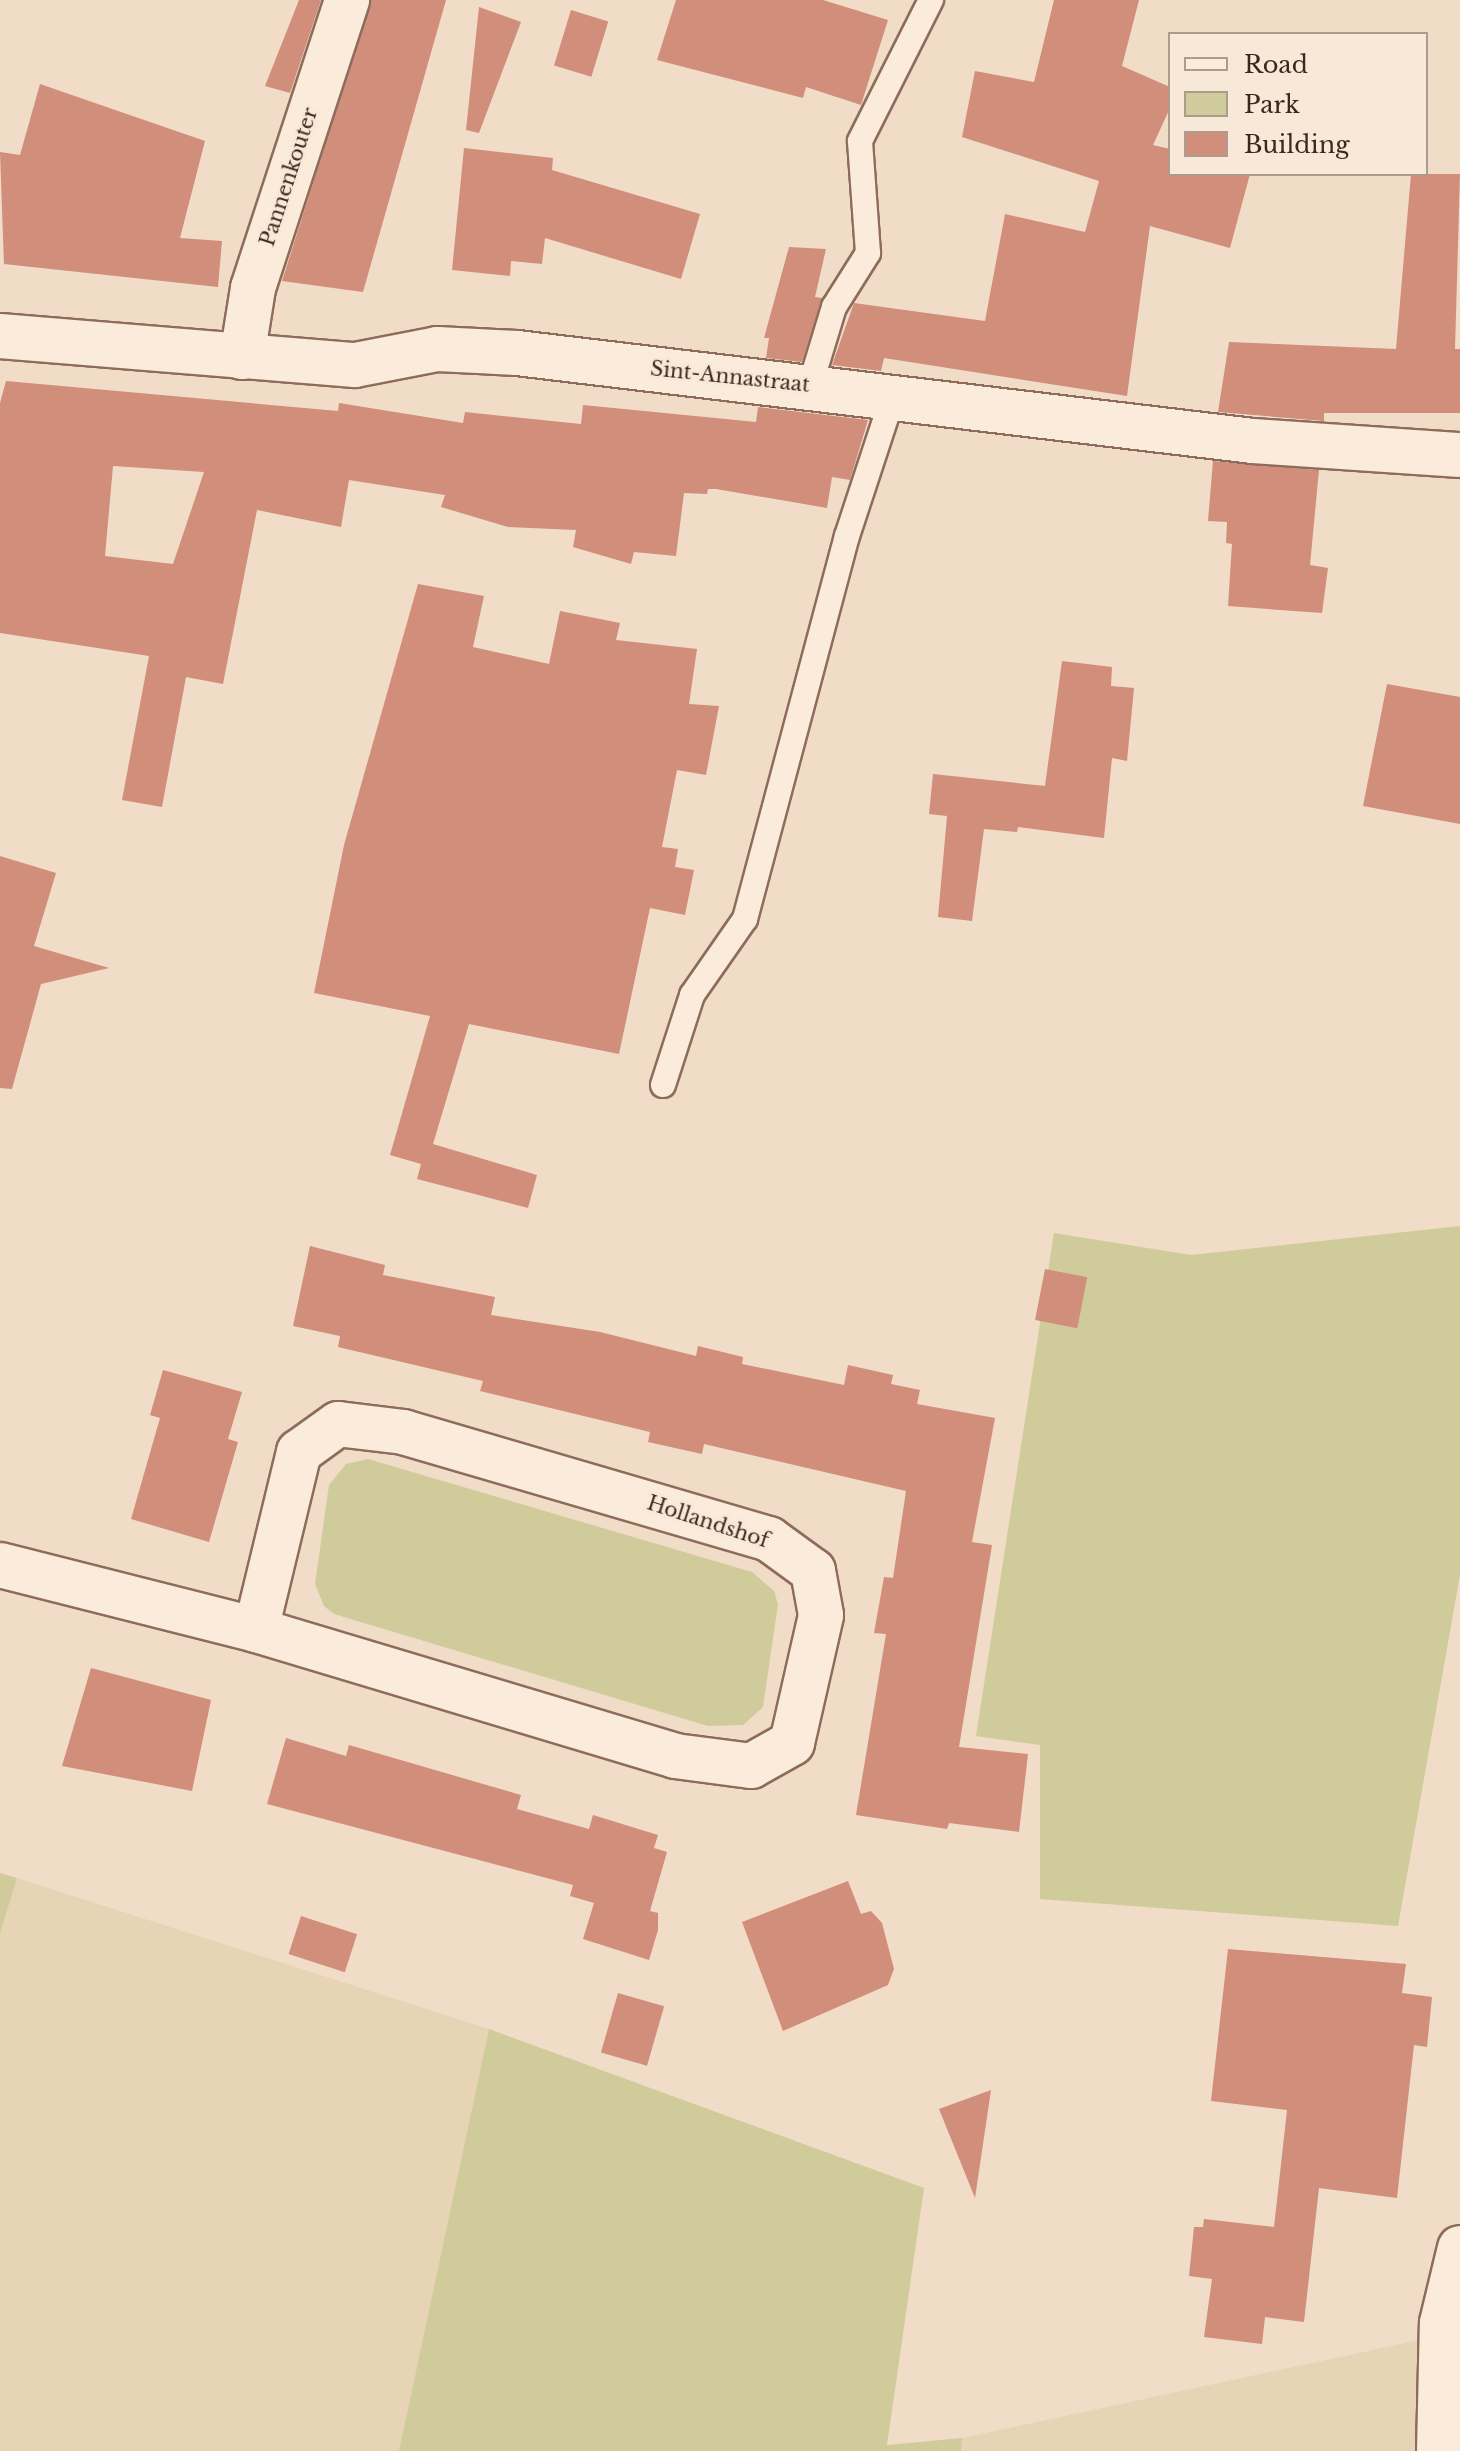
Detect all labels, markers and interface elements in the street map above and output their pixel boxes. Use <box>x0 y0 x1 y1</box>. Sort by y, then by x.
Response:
legend <box>1168 32 1428 176</box>
text: Road <box>1244 50 1308 79</box>
text: Park <box>1244 90 1300 119</box>
street label: Pannenkouter <box>255 105 323 249</box>
text: Building <box>1244 130 1350 159</box>
street label: Sint-Annastraat <box>649 357 811 397</box>
street label: Hollandshof <box>644 1491 772 1553</box>

